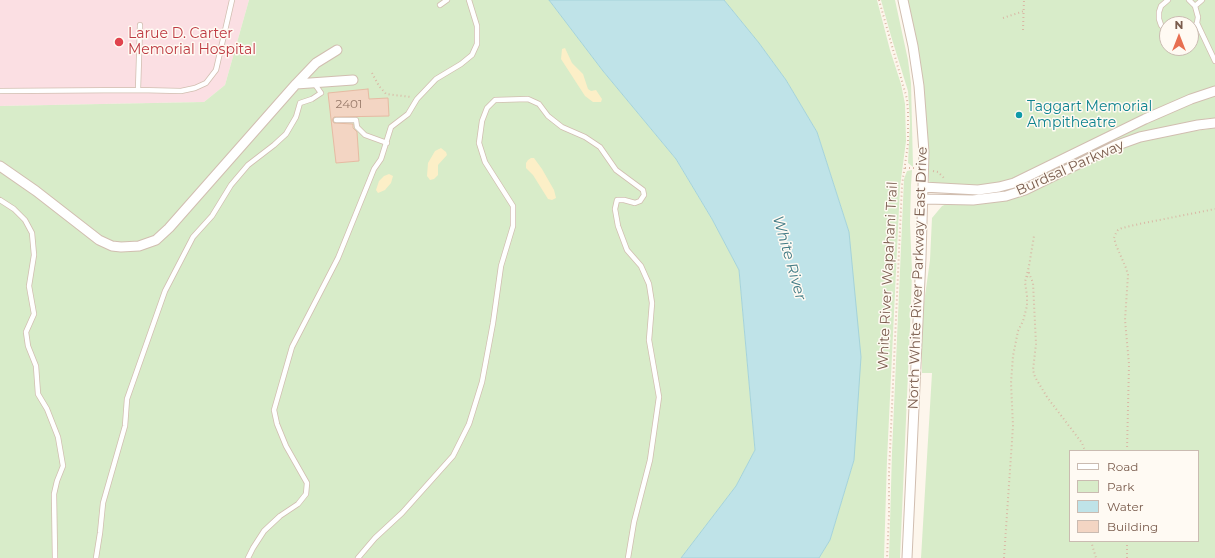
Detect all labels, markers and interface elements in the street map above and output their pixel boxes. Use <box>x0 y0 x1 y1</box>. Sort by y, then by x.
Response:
north arrow <box>1159 16 1199 56</box>
text: N <box>1175 18 1183 32</box>
place label: Larue D. Carter Memorial Hospital <box>128 26 256 58</box>
marker: Larue D. Carter Memorial Hospital <box>113 36 125 48</box>
house number: 2401 <box>336 97 362 111</box>
place label: Taggart Memorial Ampitheatre <box>1027 99 1152 132</box>
marker: Taggart Memorial Ampitheatre <box>1014 110 1024 120</box>
street label: Burdsal Parkway <box>1013 137 1127 199</box>
street label: North White River Parkway East Drive <box>905 146 931 410</box>
street label: White River Wapahani Trail <box>875 181 901 371</box>
water label: White River <box>768 214 810 302</box>
legend <box>1069 450 1199 542</box>
text: Road <box>1107 459 1138 474</box>
text: Park <box>1107 479 1134 494</box>
text: Water <box>1107 499 1143 514</box>
text: Building <box>1107 519 1158 534</box>

